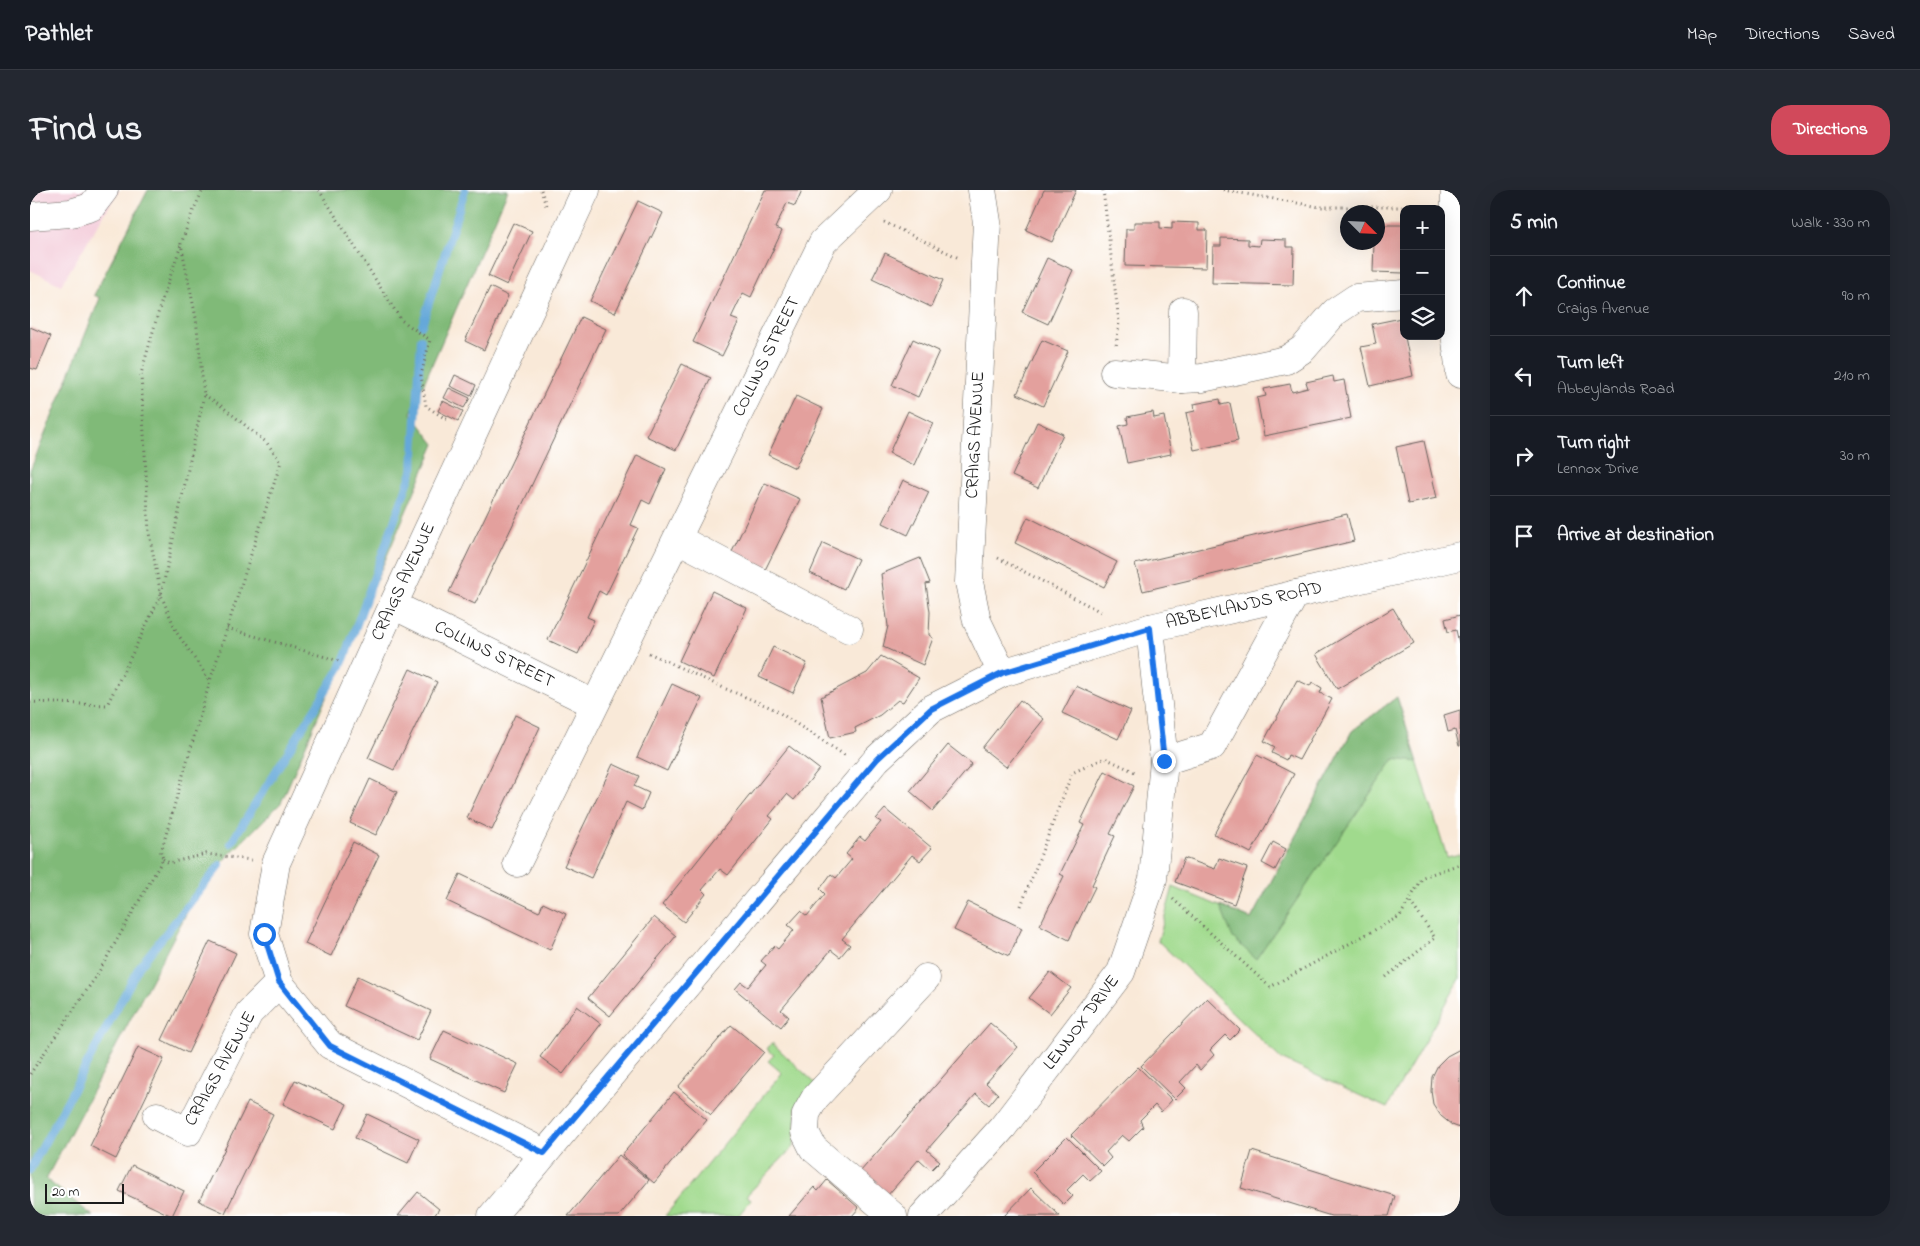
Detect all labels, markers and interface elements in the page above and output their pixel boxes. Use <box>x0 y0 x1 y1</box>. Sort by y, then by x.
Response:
text: Pathlet <box>25 17 93 52</box>
text: Map <box>1687 22 1717 48</box>
text: Directions <box>1745 22 1820 48</box>
text: Saved <box>1848 22 1895 48</box>
text: Find us <box>30 105 142 156</box>
button: Directions <box>1771 105 1890 155</box>
north arrow <box>1340 205 1385 250</box>
map controls <box>1400 205 1445 340</box>
button: + <box>1400 205 1445 250</box>
text: 5 min <box>1510 208 1558 238</box>
text: Walk · 330 m <box>1791 211 1870 235</box>
button: − <box>1400 250 1445 295</box>
text: Continue <box>1557 270 1625 297</box>
icon: ahead <box>1510 282 1538 310</box>
text: 90 m <box>1842 284 1870 308</box>
street label: COLLINS STREET <box>727 292 807 422</box>
button: layers <box>1400 295 1445 340</box>
text: Craigs Avenue <box>1557 297 1649 321</box>
text: Turn left <box>1557 350 1624 377</box>
icon: left <box>1510 362 1538 390</box>
text: 210 m <box>1834 364 1870 388</box>
street label: CRAIGS AVENUE <box>960 371 992 499</box>
text: Abbeylands Road <box>1557 377 1675 401</box>
text: Turn right <box>1557 430 1630 457</box>
icon: right <box>1510 442 1538 470</box>
text: 30 m <box>1840 444 1870 468</box>
text: Lennox Drive <box>1557 457 1639 481</box>
street label: CRAIGS AVENUE <box>365 519 443 645</box>
icon: arrive <box>1510 522 1538 550</box>
text: Arrive at destination <box>1557 522 1714 549</box>
street label: ABBEYLANDS ROAD <box>1163 575 1325 637</box>
street label: COLLINS STREET <box>429 615 559 695</box>
route end <box>1153 750 1176 773</box>
route start <box>253 923 276 946</box>
street label: LENNOX DRIVE <box>1037 970 1127 1076</box>
street label: CRAIGS AVENUE <box>179 1007 263 1131</box>
scale bar <box>45 1181 124 1204</box>
text: 20 m <box>52 1182 79 1203</box>

